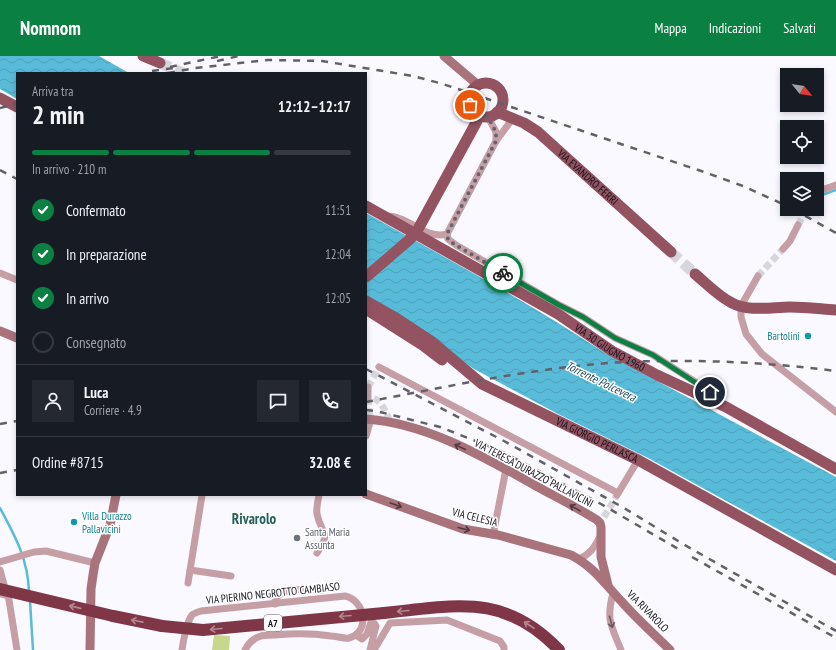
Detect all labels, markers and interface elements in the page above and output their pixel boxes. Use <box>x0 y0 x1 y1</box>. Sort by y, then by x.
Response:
text: Nomnom <box>20 16 81 40</box>
text: Mappa <box>655 19 687 37</box>
text: Indicazioni <box>709 19 761 37</box>
text: Salvati <box>783 19 816 37</box>
north arrow <box>780 68 824 112</box>
map controls <box>780 68 824 216</box>
text: Arriva tra <box>32 83 73 100</box>
pin <box>453 88 487 122</box>
icon: bag <box>459 94 481 116</box>
text: 12:12–12:17 <box>278 97 351 116</box>
text: 2 min <box>32 98 85 131</box>
button: locate <box>780 120 824 164</box>
street label: VIA EVANDRO FERRI <box>554 145 621 208</box>
text: In arrivo · 210 m <box>32 161 106 178</box>
button: layers <box>780 172 824 216</box>
icon: check <box>32 199 54 221</box>
text: Confermato <box>66 201 126 220</box>
text: 11:51 <box>325 202 351 219</box>
icon: check <box>32 243 54 265</box>
text: In preparazione <box>66 245 147 264</box>
text: 12:04 <box>325 246 351 263</box>
courier <box>483 253 523 293</box>
icon: bike <box>492 262 514 284</box>
icon: check <box>32 287 54 309</box>
text: In arrivo <box>66 289 109 308</box>
text: 12:05 <box>325 290 351 307</box>
street label: VIA 30 GIUGNO 1960 <box>571 320 647 374</box>
place label: Bartolini <box>767 329 800 343</box>
marker: Bartolini <box>803 331 813 341</box>
text: Consegnato <box>66 333 126 352</box>
water label: Torrente Polcevera <box>563 358 640 405</box>
pin <box>693 375 727 409</box>
button: person <box>32 380 74 422</box>
button: chat <box>257 380 299 422</box>
button: phone <box>309 380 351 422</box>
icon: home <box>699 381 721 403</box>
text: Luca <box>84 383 109 402</box>
text: Corriere · 4.9 <box>84 402 142 419</box>
street label: VIA GIORGIO PERLASCA <box>553 414 641 466</box>
street label: VIA TERESA DURAZZO PALLAVICINI <box>471 435 596 510</box>
one-way arrow <box>455 443 467 450</box>
text: Ordine #8715 <box>32 453 104 472</box>
text: 32.08 € <box>309 453 351 472</box>
one-way arrow <box>390 502 403 509</box>
one-way arrow <box>569 503 581 511</box>
street label: VIA CELESIA <box>450 504 500 530</box>
place label: Villa Durazzo Pallavicini <box>81 509 132 536</box>
district label: Rivarolo <box>232 509 277 528</box>
marker: Villa Durazzo Pallavicini <box>69 517 79 527</box>
place label: Santa Maria Assunta <box>305 525 350 552</box>
one-way arrow <box>457 526 470 533</box>
marker: Santa Maria Assunta <box>292 533 302 543</box>
street label: VIA PIERINO NEGROTTO CAMBIASO <box>204 579 341 607</box>
street label: VIA RIVAROLO <box>623 586 672 635</box>
one-way arrow <box>68 603 81 611</box>
one-way arrow <box>397 607 410 614</box>
one-way arrow <box>339 612 352 619</box>
road number: A7 <box>264 615 282 631</box>
one-way arrow <box>608 615 615 628</box>
one-way arrow <box>131 617 144 625</box>
one-way arrow <box>524 620 535 629</box>
one-way arrow <box>210 625 223 633</box>

